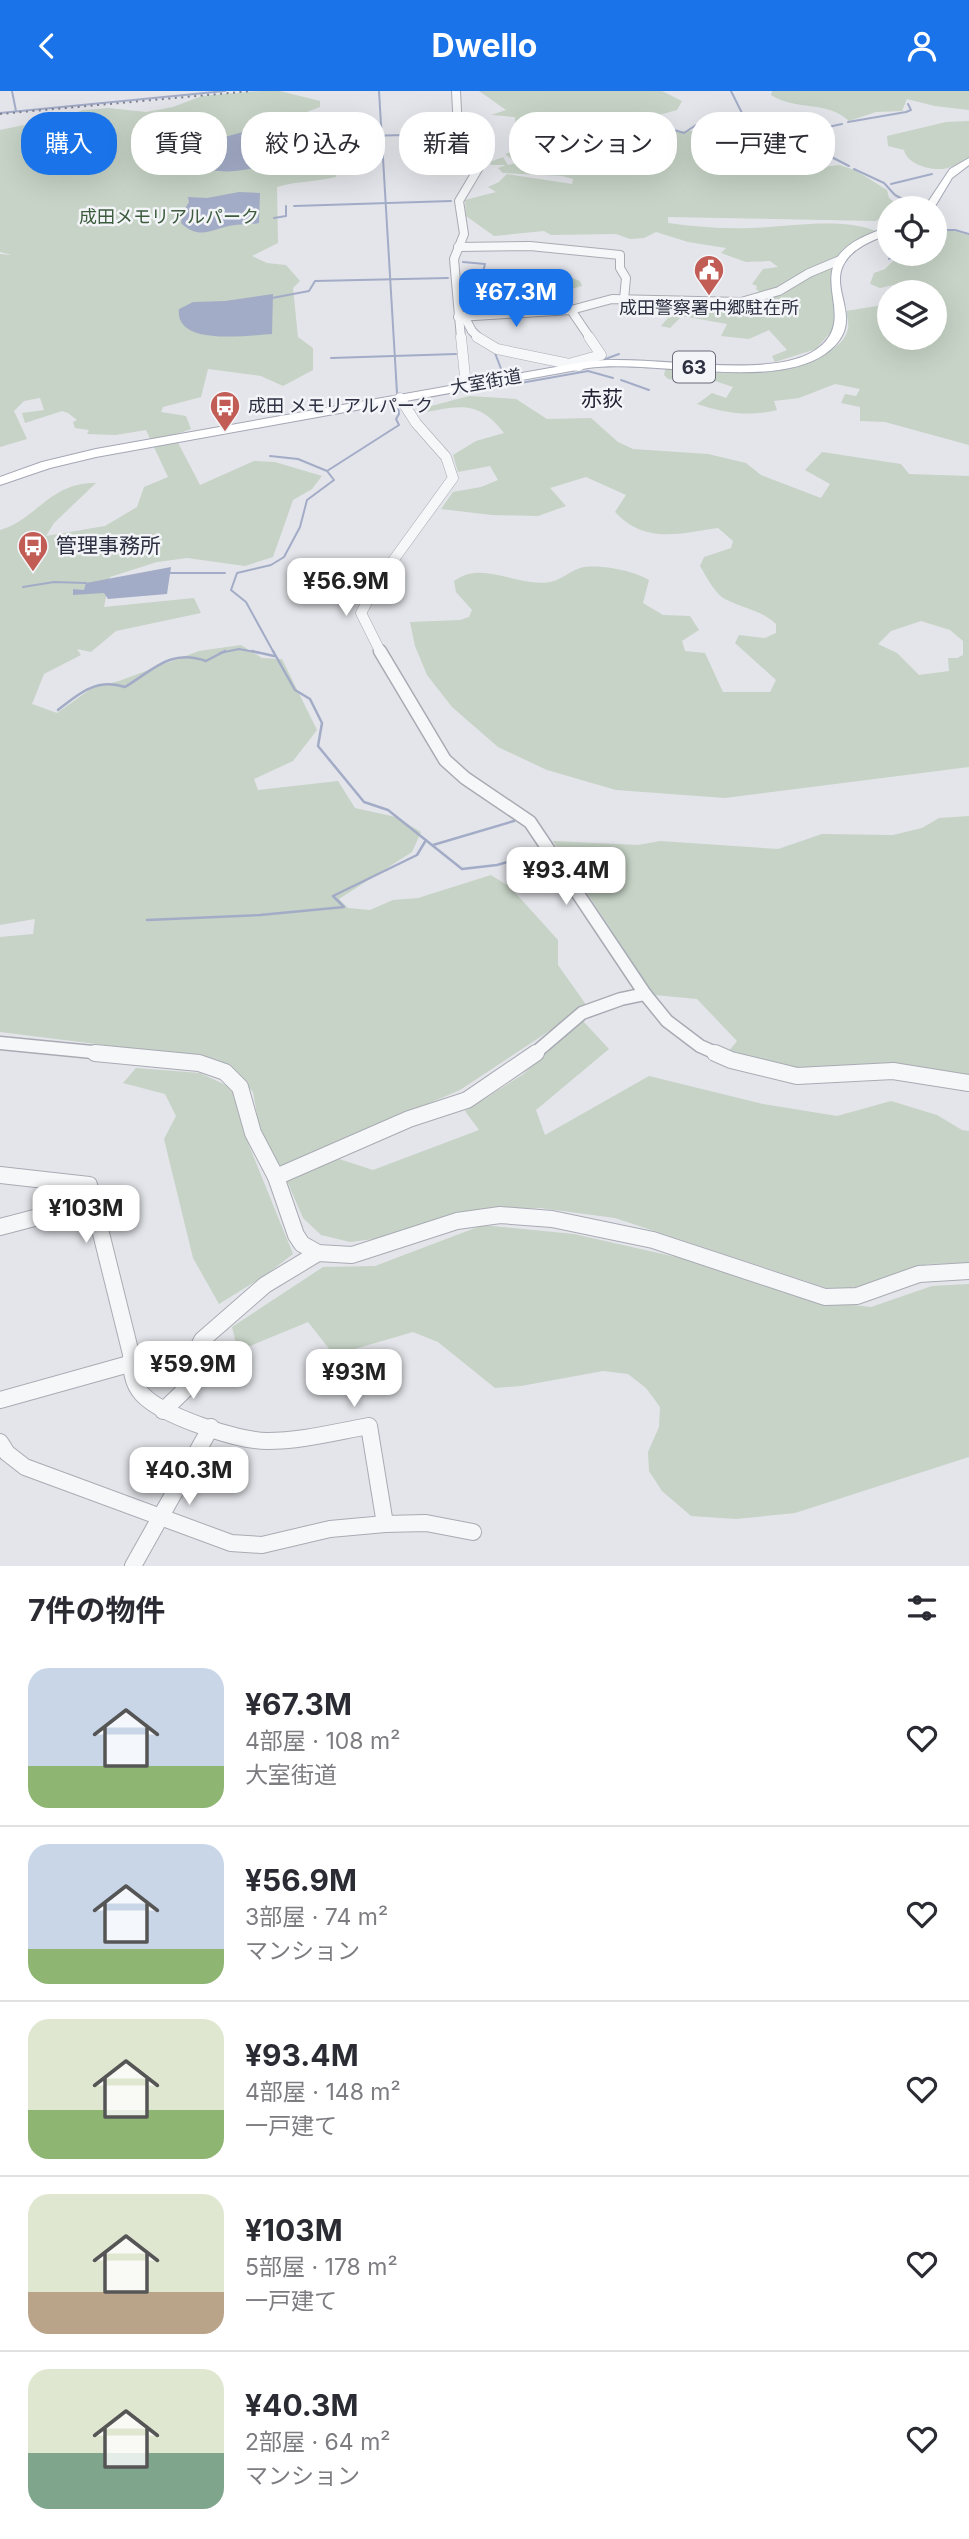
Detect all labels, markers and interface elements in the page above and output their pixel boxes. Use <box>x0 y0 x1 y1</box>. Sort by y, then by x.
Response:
text: Dwello <box>432 26 537 65</box>
icon: back <box>28 27 66 65</box>
icon: person <box>903 27 941 65</box>
chip: 購入 <box>21 112 117 175</box>
chip: 賃貸 <box>131 112 227 175</box>
chip: 絞り込み <box>241 112 385 175</box>
chip: 新着 <box>399 112 495 175</box>
chip: マンション <box>509 112 677 175</box>
chip: 一戸建て <box>691 112 835 175</box>
map controls <box>877 196 947 350</box>
button: locate <box>877 196 947 266</box>
park label: 成田メモリアルパーク <box>79 206 259 227</box>
public building icon: 成田警察署中郷駐在所 <box>692 253 726 297</box>
pin: ¥67.3M <box>459 269 573 329</box>
text: ¥67.3M <box>475 278 557 306</box>
button: layers <box>877 280 947 350</box>
place label: 成田警察署中郷駐在所 <box>619 297 799 318</box>
road number: 63 <box>673 351 715 383</box>
street label: 大室街道 <box>449 365 523 398</box>
district label: 赤荻 <box>581 386 623 411</box>
bus stop icon: 成田 メモリアルパーク <box>208 389 242 433</box>
place label: 成田 メモリアルパーク <box>248 395 433 416</box>
bus stop icon: 管理事務所 <box>16 529 50 573</box>
place label: 管理事務所 <box>56 533 161 558</box>
pin: ¥56.9M <box>289 559 403 618</box>
text: ¥56.9M <box>303 567 389 595</box>
pin: ¥93.4M <box>509 847 623 907</box>
text: ¥93.4M <box>522 856 610 884</box>
pin: ¥103M <box>37 1185 135 1245</box>
text: ¥103M <box>49 1194 123 1222</box>
pin: ¥59.9M <box>136 1341 250 1401</box>
pin: ¥93M <box>313 1349 395 1409</box>
text: ¥59.9M <box>150 1350 236 1378</box>
text: ¥93M <box>322 1358 386 1386</box>
pin: ¥40.3M <box>132 1447 246 1507</box>
text: ¥40.3M <box>146 1456 232 1484</box>
icon: filters <box>903 1589 941 1627</box>
text: 7件の物件 <box>28 1592 165 1628</box>
text: ¥67.3M <box>245 1686 352 1722</box>
icon: home <box>84 1696 168 1780</box>
icon: heart <box>903 1719 941 1757</box>
text: 4部屋 · 108 m² <box>245 1727 400 1755</box>
text: 大室街道 <box>245 1761 337 1789</box>
text: ¥56.9M <box>245 1862 357 1898</box>
icon: home <box>84 1872 168 1956</box>
icon: heart <box>903 1895 941 1933</box>
text: 3部屋 · 74 m² <box>245 1903 388 1931</box>
text: マンション <box>245 1937 360 1965</box>
text: ¥93.4M <box>245 2037 359 2073</box>
icon: home <box>84 2047 168 2131</box>
icon: heart <box>903 2070 941 2108</box>
text: 4部屋 · 148 m² <box>245 2078 401 2106</box>
text: 一戸建て <box>245 2112 337 2140</box>
text: ¥103M <box>245 2212 343 2248</box>
icon: home <box>84 2222 168 2306</box>
icon: heart <box>903 2245 941 2283</box>
text: 5部屋 · 178 m² <box>245 2253 398 2281</box>
text: 一戸建て <box>245 2287 337 2315</box>
text: ¥40.3M <box>245 2387 358 2423</box>
icon: home <box>84 2397 168 2481</box>
icon: heart <box>903 2420 941 2458</box>
text: 2部屋 · 64 m² <box>245 2428 391 2456</box>
text: マンション <box>245 2462 360 2490</box>

